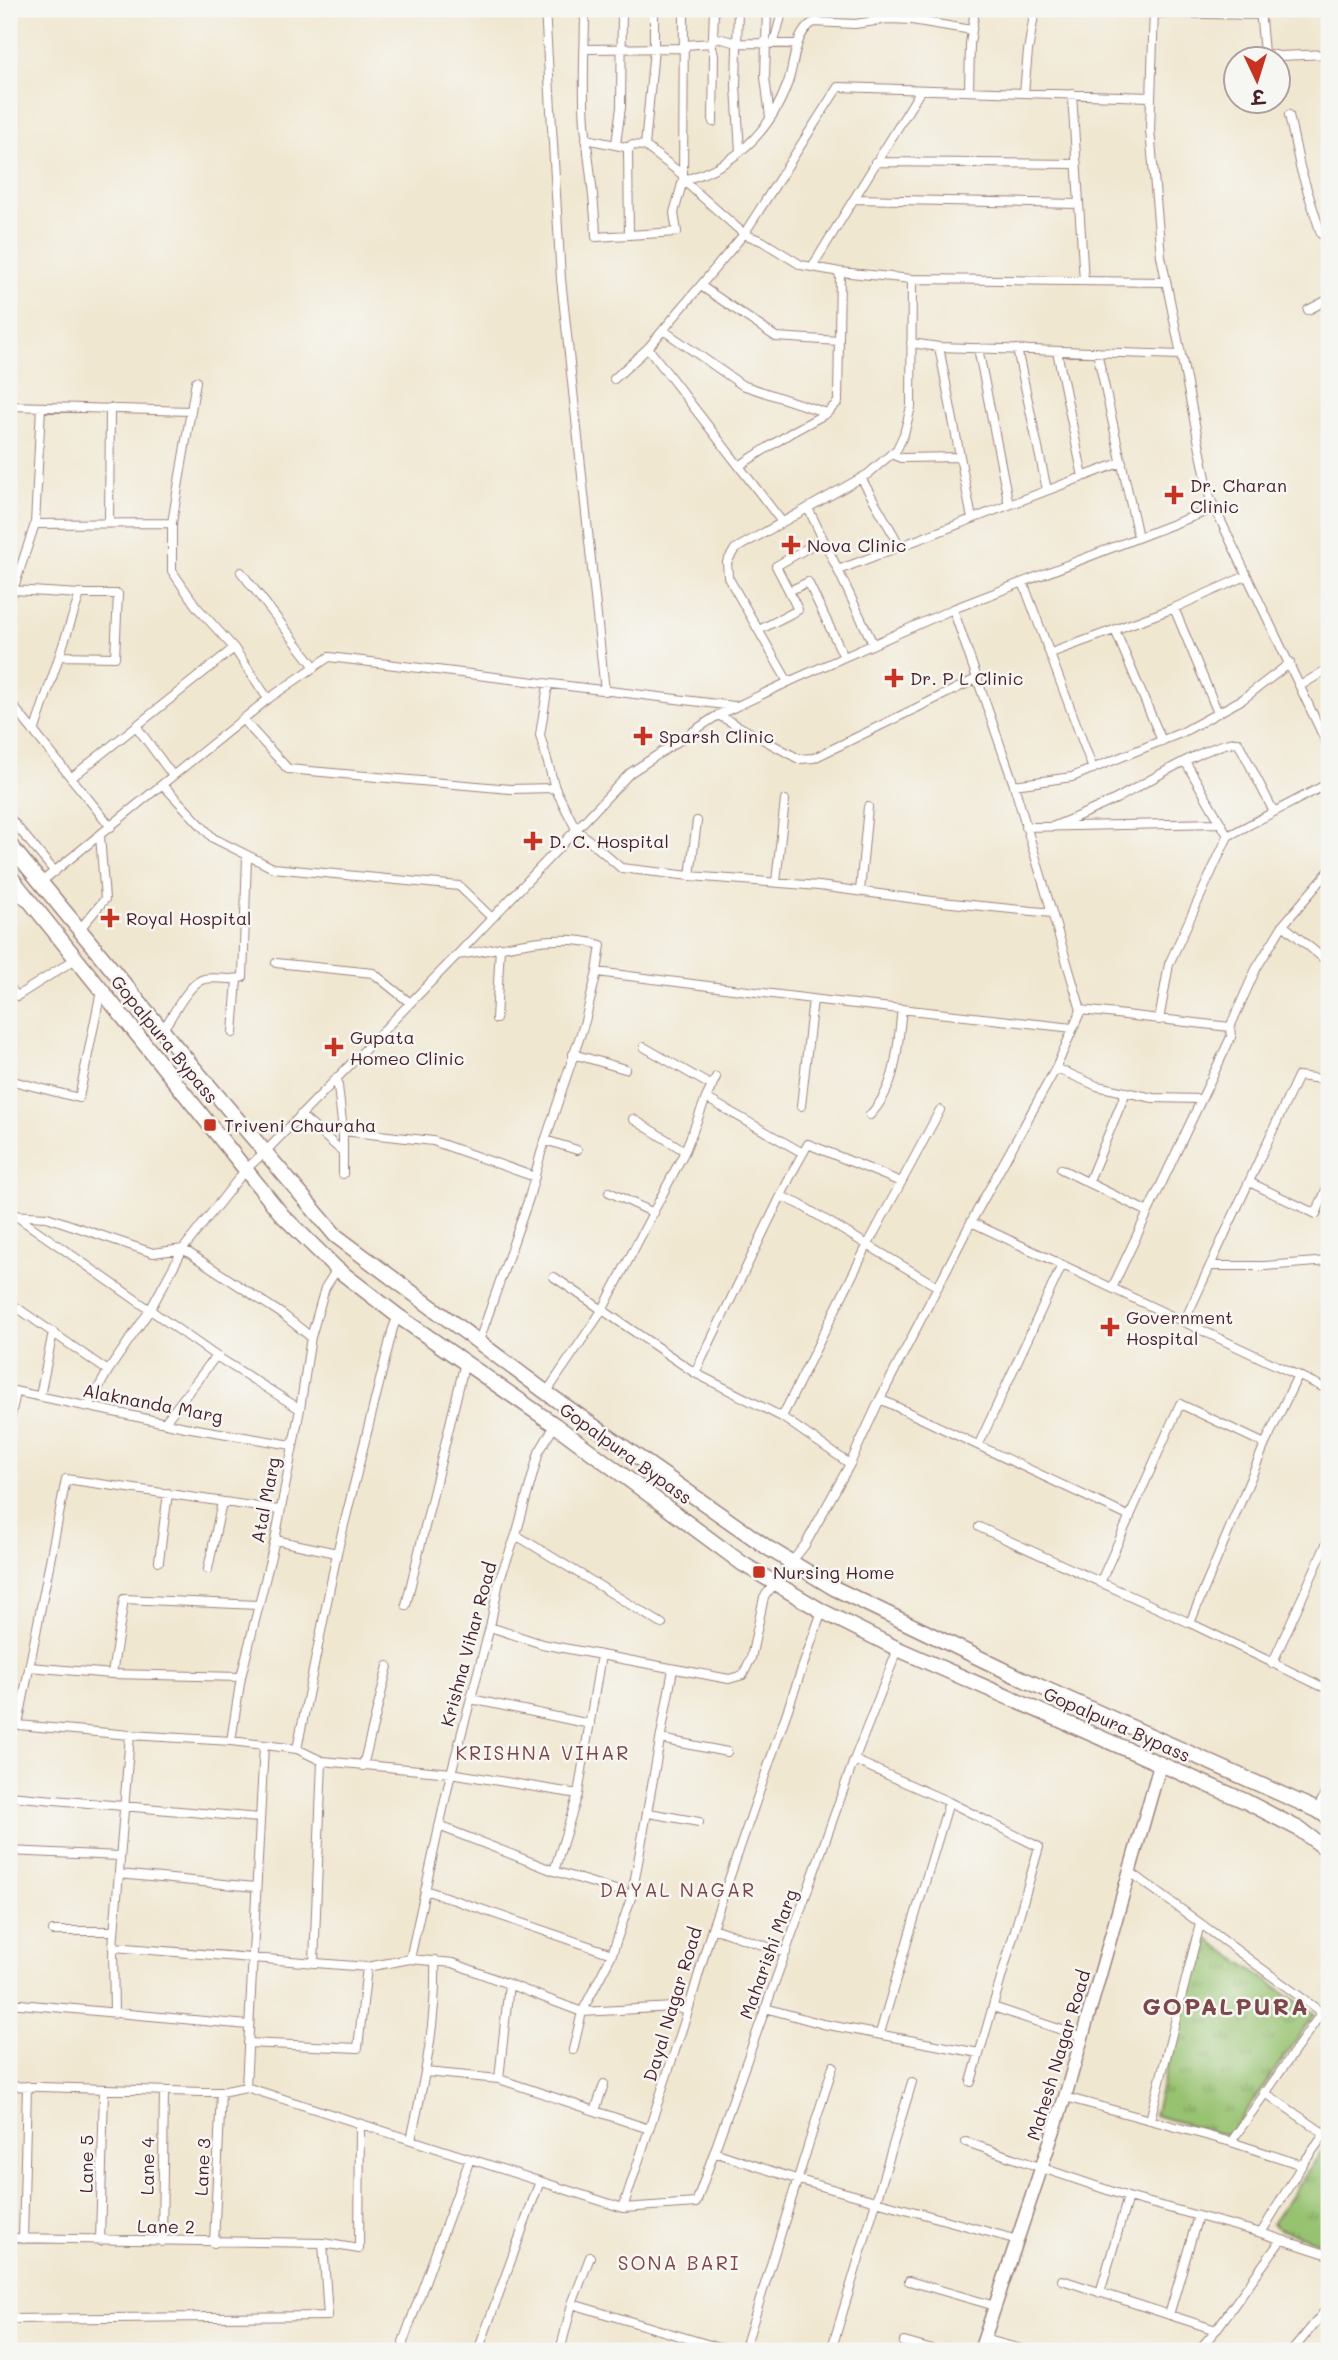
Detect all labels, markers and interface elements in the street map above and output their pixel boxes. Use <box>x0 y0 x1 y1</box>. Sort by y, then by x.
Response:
north arrow <box>1222 46 1292 116</box>
text: उ <box>1249 84 1267 111</box>
place label: Dr. Charan Clinic <box>1190 473 1287 518</box>
marker: Dr. Charan Clinic <box>1164 485 1184 505</box>
place label: Nova Clinic <box>807 533 906 557</box>
marker: Nova Clinic <box>781 535 801 555</box>
place label: Dr. P L Clinic <box>910 666 1023 690</box>
marker: Dr. P L Clinic <box>884 668 904 688</box>
place label: Sparsh Clinic <box>659 724 774 748</box>
marker: Sparsh Clinic <box>633 726 653 746</box>
place label: D. C. Hospital <box>549 829 669 853</box>
marker: D. C. Hospital <box>523 831 543 851</box>
place label: Royal Hospital <box>126 906 252 930</box>
marker: Royal Hospital <box>100 908 120 928</box>
street label: Gopalpura Bypass <box>106 970 224 1108</box>
place label: Gupata Homeo Clinic <box>350 1025 464 1070</box>
marker: Gupata Homeo Clinic <box>324 1037 344 1057</box>
place label: Triveni Chauraha <box>224 1113 376 1137</box>
marker: Triveni Chauraha <box>202 1117 218 1133</box>
place label: Government Hospital <box>1126 1305 1233 1350</box>
marker: Government Hospital <box>1100 1317 1120 1337</box>
street label: Alaknanda Marg <box>81 1378 225 1428</box>
street label: Gopalpura Bypass <box>555 1397 697 1509</box>
street label: Atal Marg <box>245 1455 285 1545</box>
street label: Krishna Vihar Road <box>434 1559 502 1729</box>
place label: Nursing Home <box>773 1560 895 1584</box>
marker: Nursing Home <box>751 1564 767 1580</box>
street label: Gopalpura Bypass <box>1040 1681 1194 1767</box>
district label: KRISHNA VIHAR <box>456 1740 630 1765</box>
district label: DAYAL NAGAR <box>600 1877 756 1902</box>
street label: Maharishi Marg <box>733 1886 803 2022</box>
street label: Dayal Nagar Road <box>637 1924 707 2084</box>
street label: Mahesh Nagar Road <box>1021 1967 1095 2143</box>
district label: GOPALPURA <box>1142 1990 1310 2021</box>
street label: Lane 5 <box>73 2135 99 2193</box>
street label: Lane 4 <box>134 2136 160 2195</box>
street label: Lane 3 <box>188 2137 216 2197</box>
street label: Lane 2 <box>137 2213 195 2239</box>
district label: SONA BARI <box>618 2250 740 2275</box>

